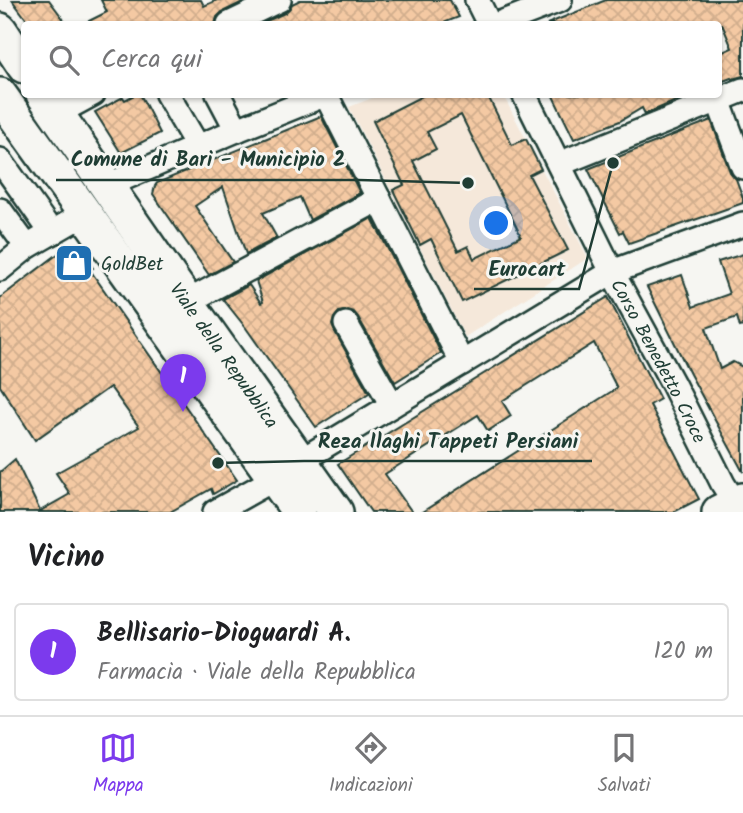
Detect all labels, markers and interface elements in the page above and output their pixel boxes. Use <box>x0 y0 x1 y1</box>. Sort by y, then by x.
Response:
search box <box>21 21 722 98</box>
text: Cerca qui <box>101 39 202 81</box>
icon: search <box>45 41 83 79</box>
callout: Comune di Bari - Municipio 2 <box>56 138 359 180</box>
text: Comune di Bari - Municipio 2 <box>71 144 345 177</box>
your location <box>479 206 513 240</box>
shop icon: GoldBet <box>53 242 95 284</box>
callout: Eurocart <box>474 247 579 289</box>
place label: GoldBet <box>101 250 164 280</box>
text: Eurocart <box>488 254 566 287</box>
street label: Corso Benedetto Croce <box>602 274 713 449</box>
street label: Viale della Repubblica <box>161 277 285 435</box>
pin: 1 <box>160 354 206 412</box>
callout: Reza Ilaghi Tappeti Persiani <box>304 419 592 461</box>
text: Reza Ilaghi Tappeti Persiani <box>318 426 579 459</box>
text: Vicino <box>28 534 105 582</box>
text: Bellisario-Dioguardi A. <box>97 613 351 655</box>
text: 1 <box>50 634 56 670</box>
text: 120 m <box>653 634 713 670</box>
text: Farmacia · Viale della Repubblica <box>97 655 416 691</box>
tab: Mappa <box>93 729 144 801</box>
tab: Indicazioni <box>329 729 413 801</box>
tab: Salvati <box>598 729 650 801</box>

